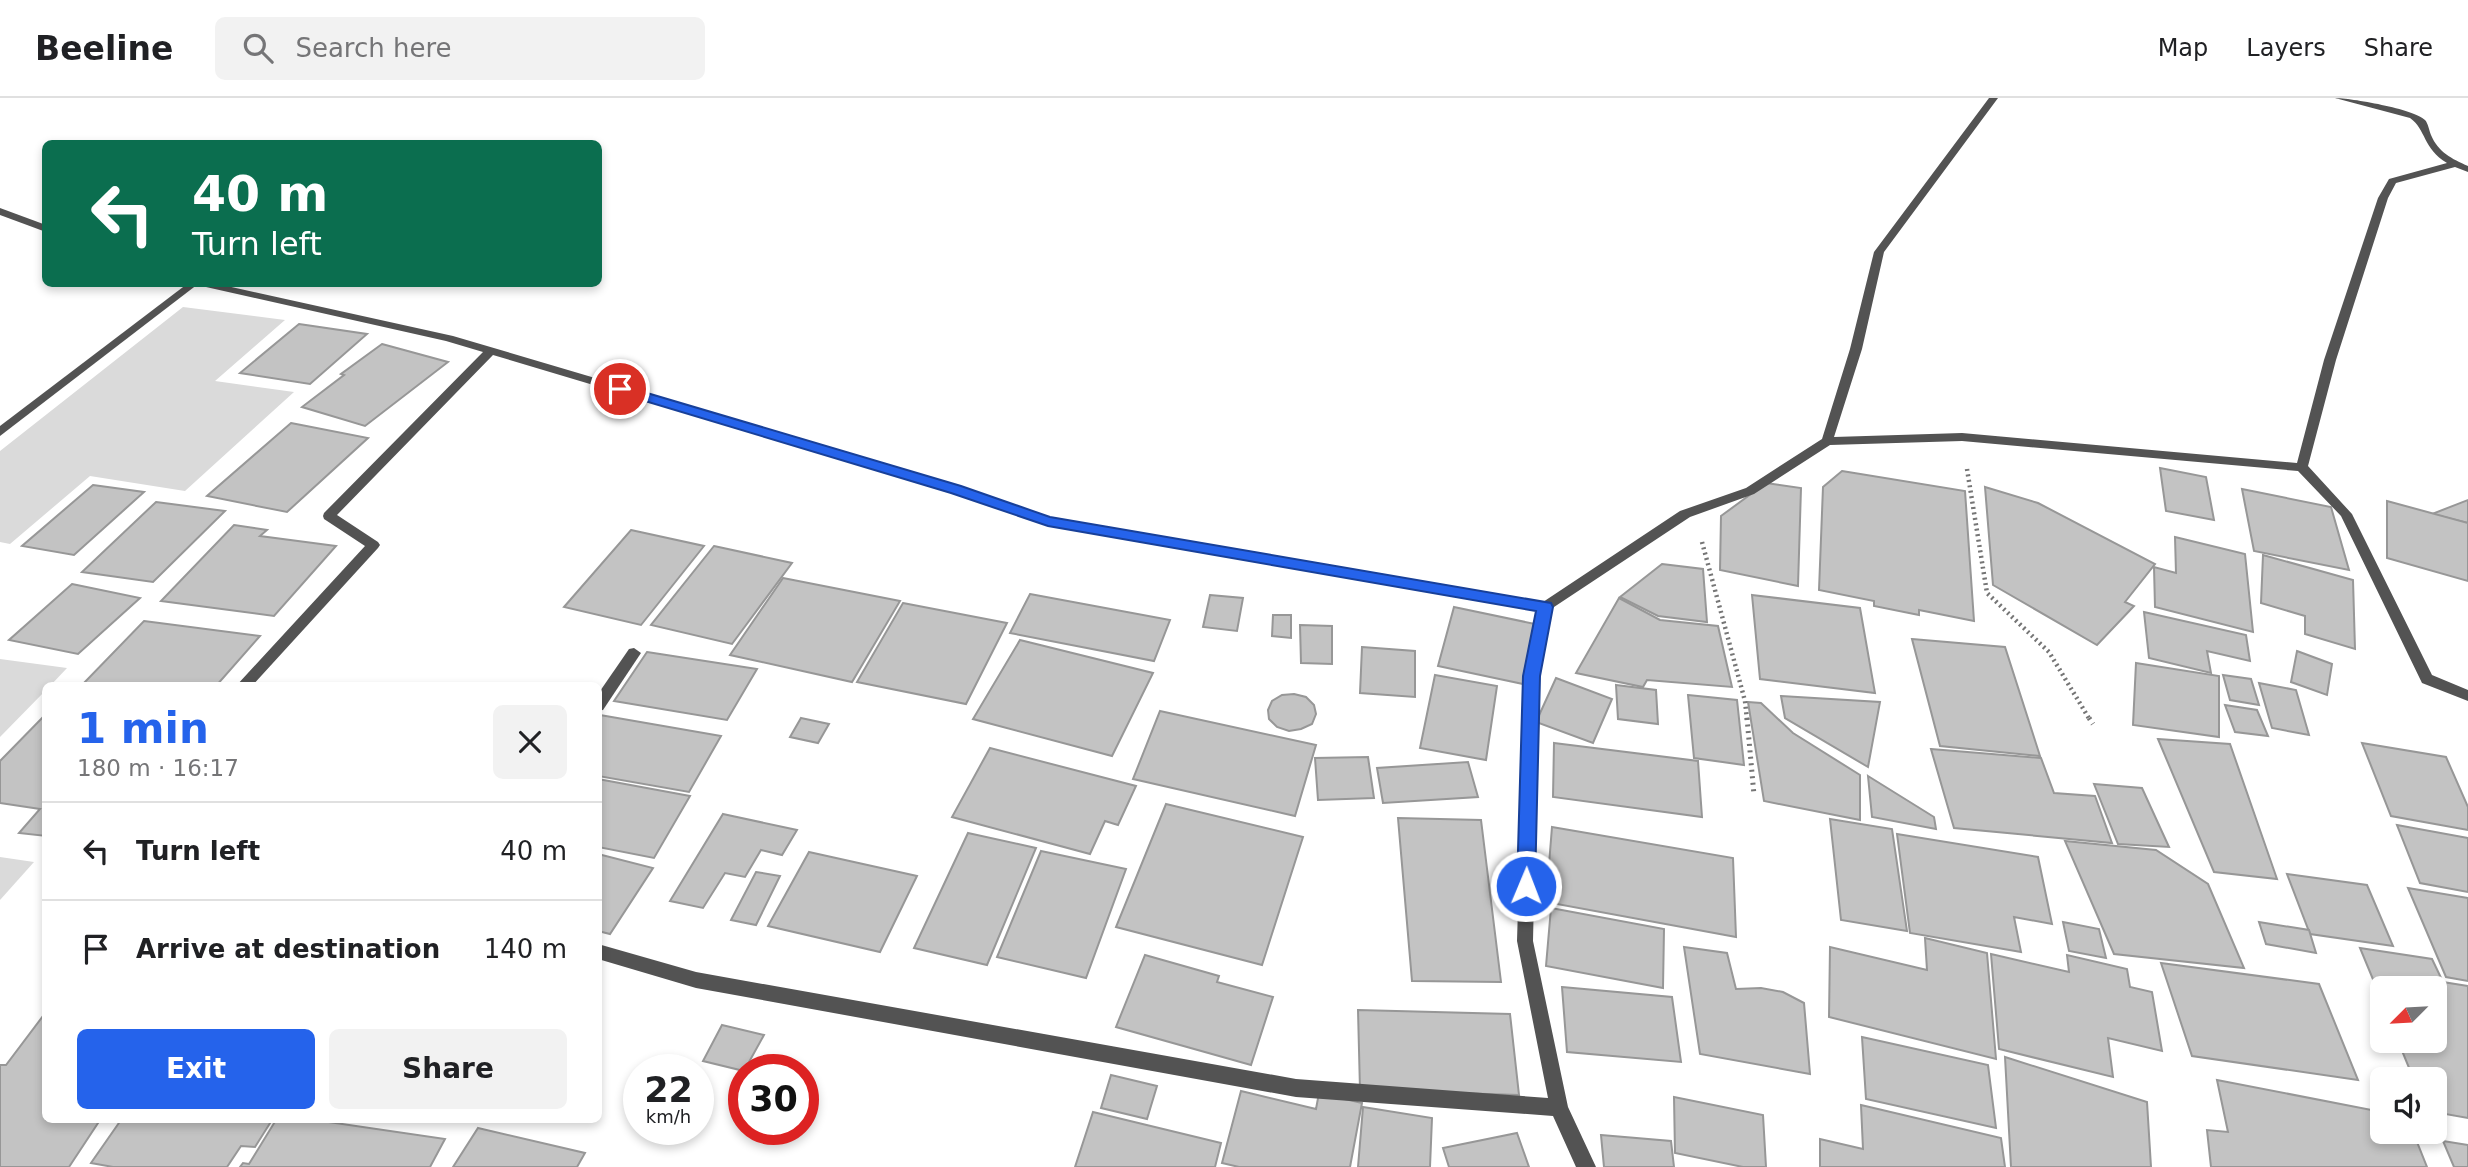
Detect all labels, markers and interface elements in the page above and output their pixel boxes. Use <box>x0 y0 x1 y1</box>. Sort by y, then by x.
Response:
search box <box>215 17 705 80</box>
text: Beeline <box>35 29 173 68</box>
icon: search <box>239 29 277 67</box>
text: Search here <box>295 33 452 63</box>
text: Map <box>2158 34 2208 62</box>
text: Layers <box>2246 34 2326 62</box>
text: Share <box>2364 34 2433 62</box>
text: 40 m <box>192 166 328 223</box>
icon: left <box>77 168 168 259</box>
text: Turn left <box>192 225 322 263</box>
pin <box>590 359 650 419</box>
icon: arrive <box>601 370 639 408</box>
text: 1 min <box>77 704 209 753</box>
button: close <box>493 705 567 779</box>
text: 180 m · 16:17 <box>77 755 239 781</box>
icon: left <box>77 832 115 870</box>
text: Turn left <box>136 836 260 866</box>
text: 40 m <box>500 836 567 866</box>
position arrow <box>1489 849 1563 923</box>
icon: arrive <box>77 930 115 968</box>
text: Arrive at destination <box>136 934 440 964</box>
text: 140 m <box>484 934 567 964</box>
north arrow <box>2370 976 2446 1054</box>
map controls <box>2370 976 2447 1144</box>
button: Exit <box>77 1029 315 1109</box>
button: Share <box>329 1029 567 1109</box>
speed limit sign: 30 <box>728 1054 819 1145</box>
button: sound <box>2370 1067 2447 1144</box>
text: 22 <box>644 1070 693 1110</box>
text: km/h <box>646 1106 691 1127</box>

